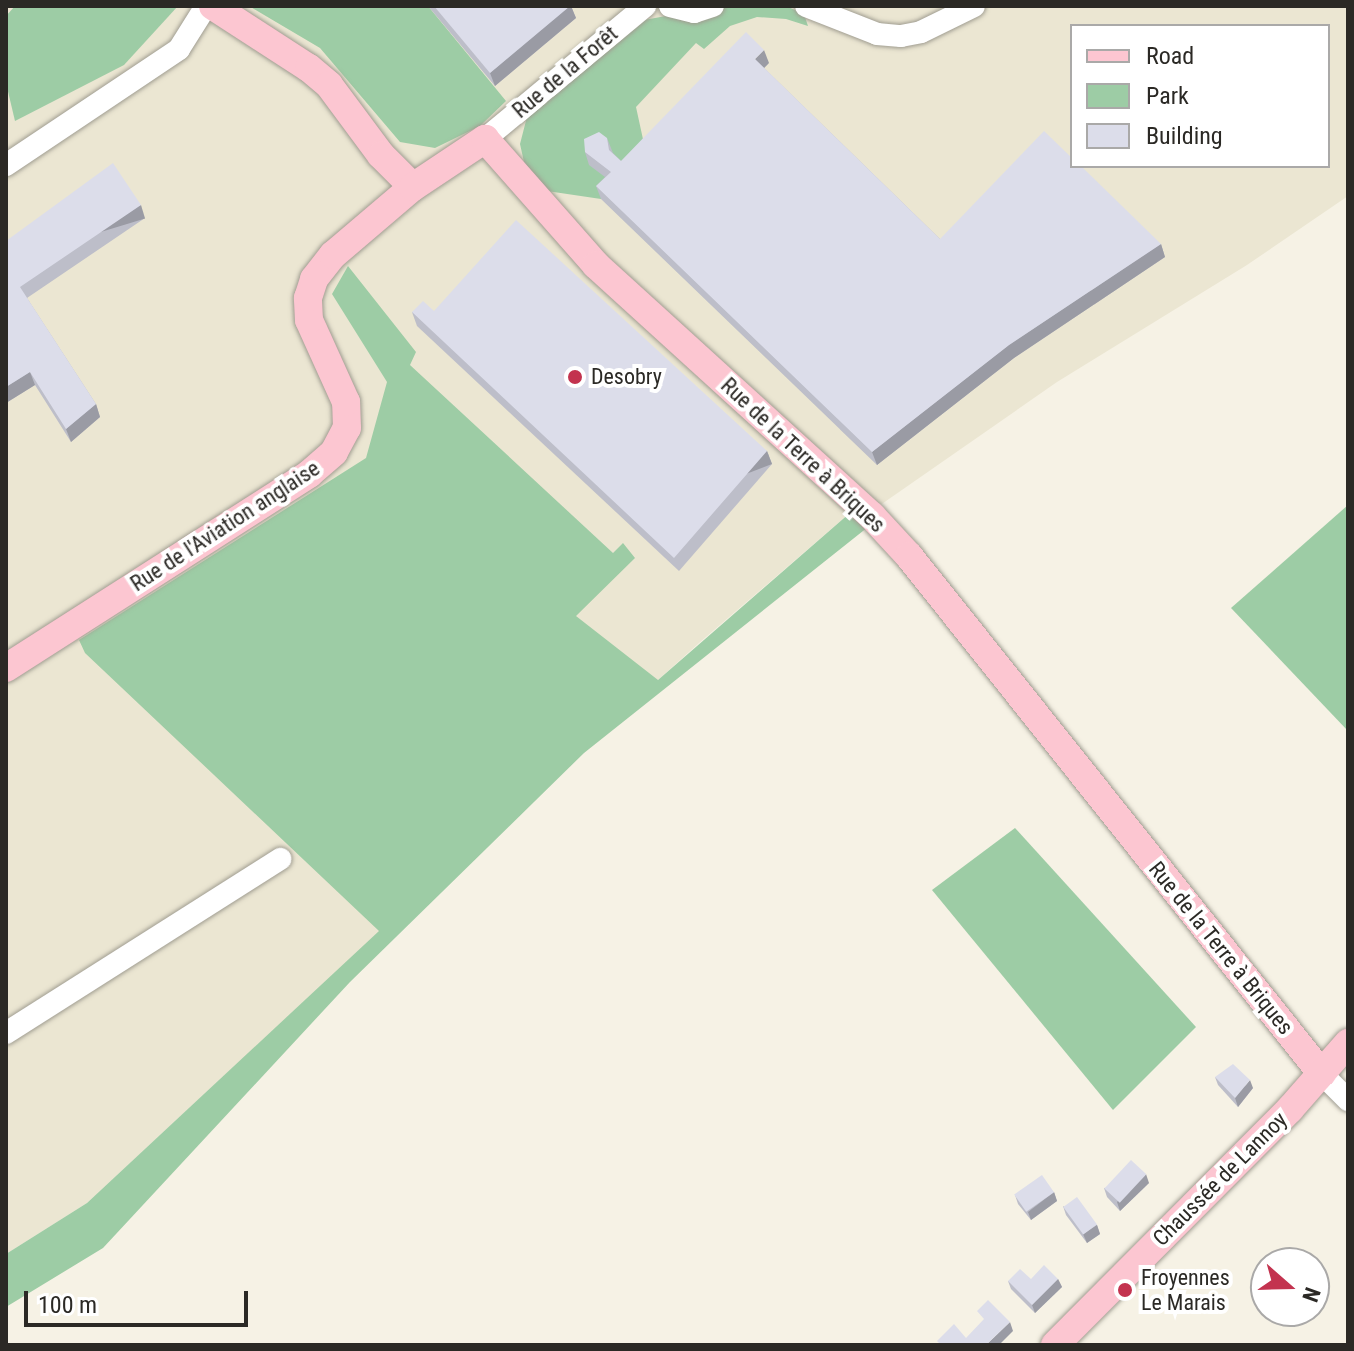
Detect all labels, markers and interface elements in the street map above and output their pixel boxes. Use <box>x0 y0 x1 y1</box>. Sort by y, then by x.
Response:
street label: Rue de la Forêt <box>507 20 623 124</box>
legend <box>1070 24 1330 168</box>
text: Road <box>1146 42 1194 70</box>
text: Park <box>1146 82 1189 110</box>
text: Building <box>1146 122 1223 150</box>
place label: Desobry <box>591 364 662 390</box>
marker: Desobry <box>566 368 584 386</box>
street label: Rue de la Terre à Briques <box>715 372 891 538</box>
street label: Rue de l'Aviation anglaise <box>126 455 324 597</box>
street label: Rue de la Terre à Briques <box>1143 856 1299 1040</box>
street label: Chaussée de Lannoy <box>1148 1107 1292 1251</box>
north arrow <box>1250 1247 1330 1327</box>
place label: Froyennes Le Marais <box>1141 1264 1230 1316</box>
scale bar <box>28 1275 252 1325</box>
marker: Froyennes Le Marais <box>1116 1281 1134 1299</box>
text: N <box>1297 1284 1325 1305</box>
text: 100 m <box>38 1291 97 1319</box>

